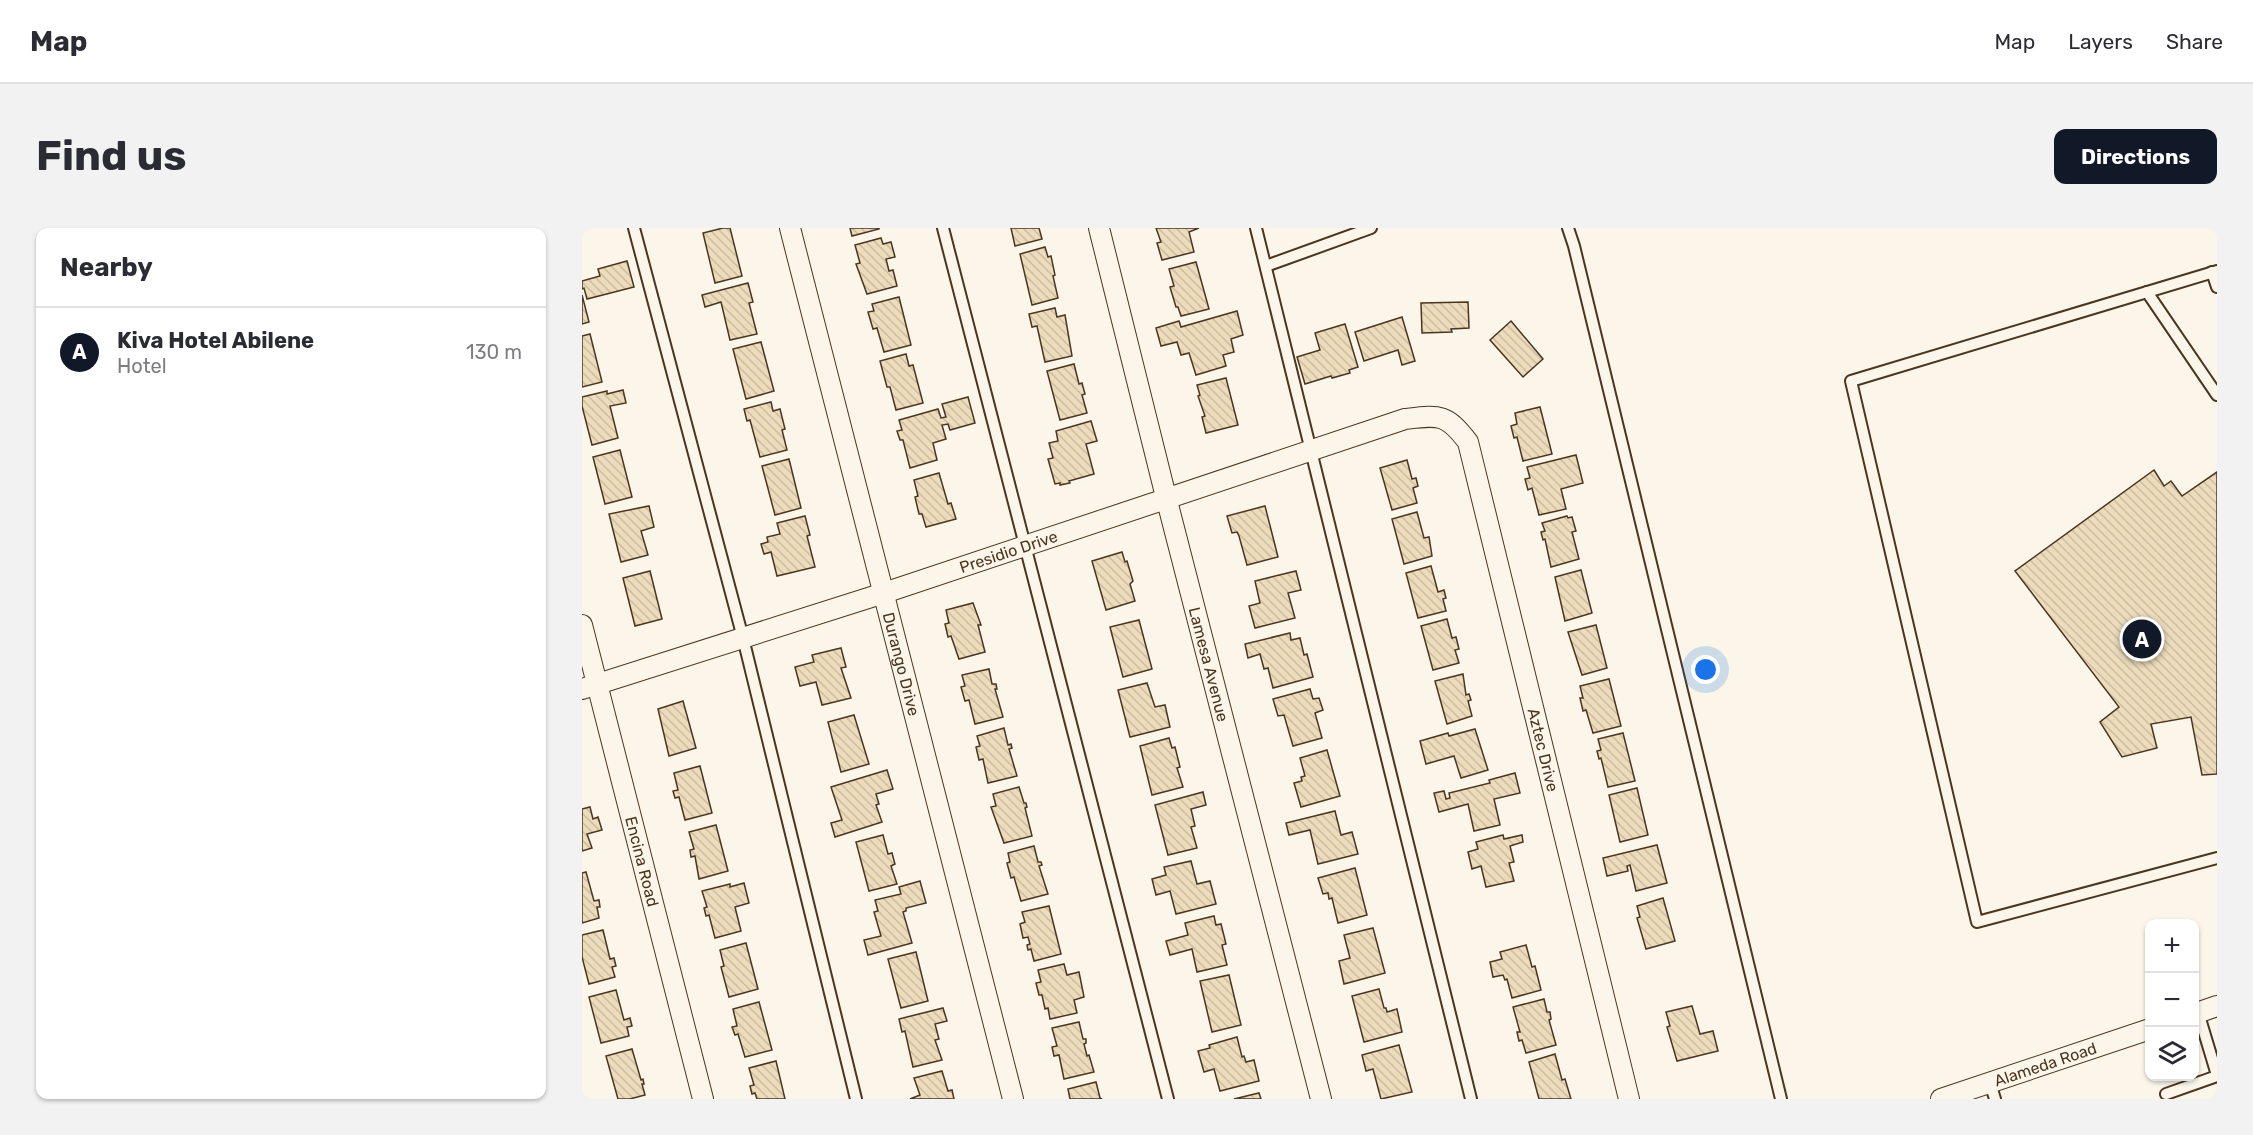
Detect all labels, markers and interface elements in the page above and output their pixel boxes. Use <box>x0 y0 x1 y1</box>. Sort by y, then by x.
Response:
text: Map <box>30 25 87 58</box>
text: Map <box>1994 29 2035 54</box>
text: Layers <box>2068 29 2133 54</box>
text: Share <box>2166 29 2223 54</box>
button: Directions <box>2054 129 2217 184</box>
text: Find us <box>36 131 187 181</box>
text: Nearby <box>60 252 153 283</box>
text: Kiva Hotel Abilene <box>117 327 314 354</box>
text: A <box>72 340 87 364</box>
text: 130 m <box>466 340 522 364</box>
text: Hotel <box>117 354 167 378</box>
street label: Presidio Drive <box>957 526 1060 577</box>
street label: Lamesa Avenue <box>1185 605 1233 724</box>
street label: Durango Drive <box>879 610 924 718</box>
pin: A <box>2122 616 2162 662</box>
your location <box>1691 655 1720 684</box>
street label: Aztec Drive <box>1524 706 1563 794</box>
street label: Encina Road <box>622 814 663 909</box>
map controls <box>2145 919 2199 1081</box>
button: + <box>2145 919 2199 973</box>
button: − <box>2145 973 2199 1027</box>
button: layers <box>2145 1027 2199 1081</box>
street label: Alameda Road <box>1992 1038 2099 1090</box>

